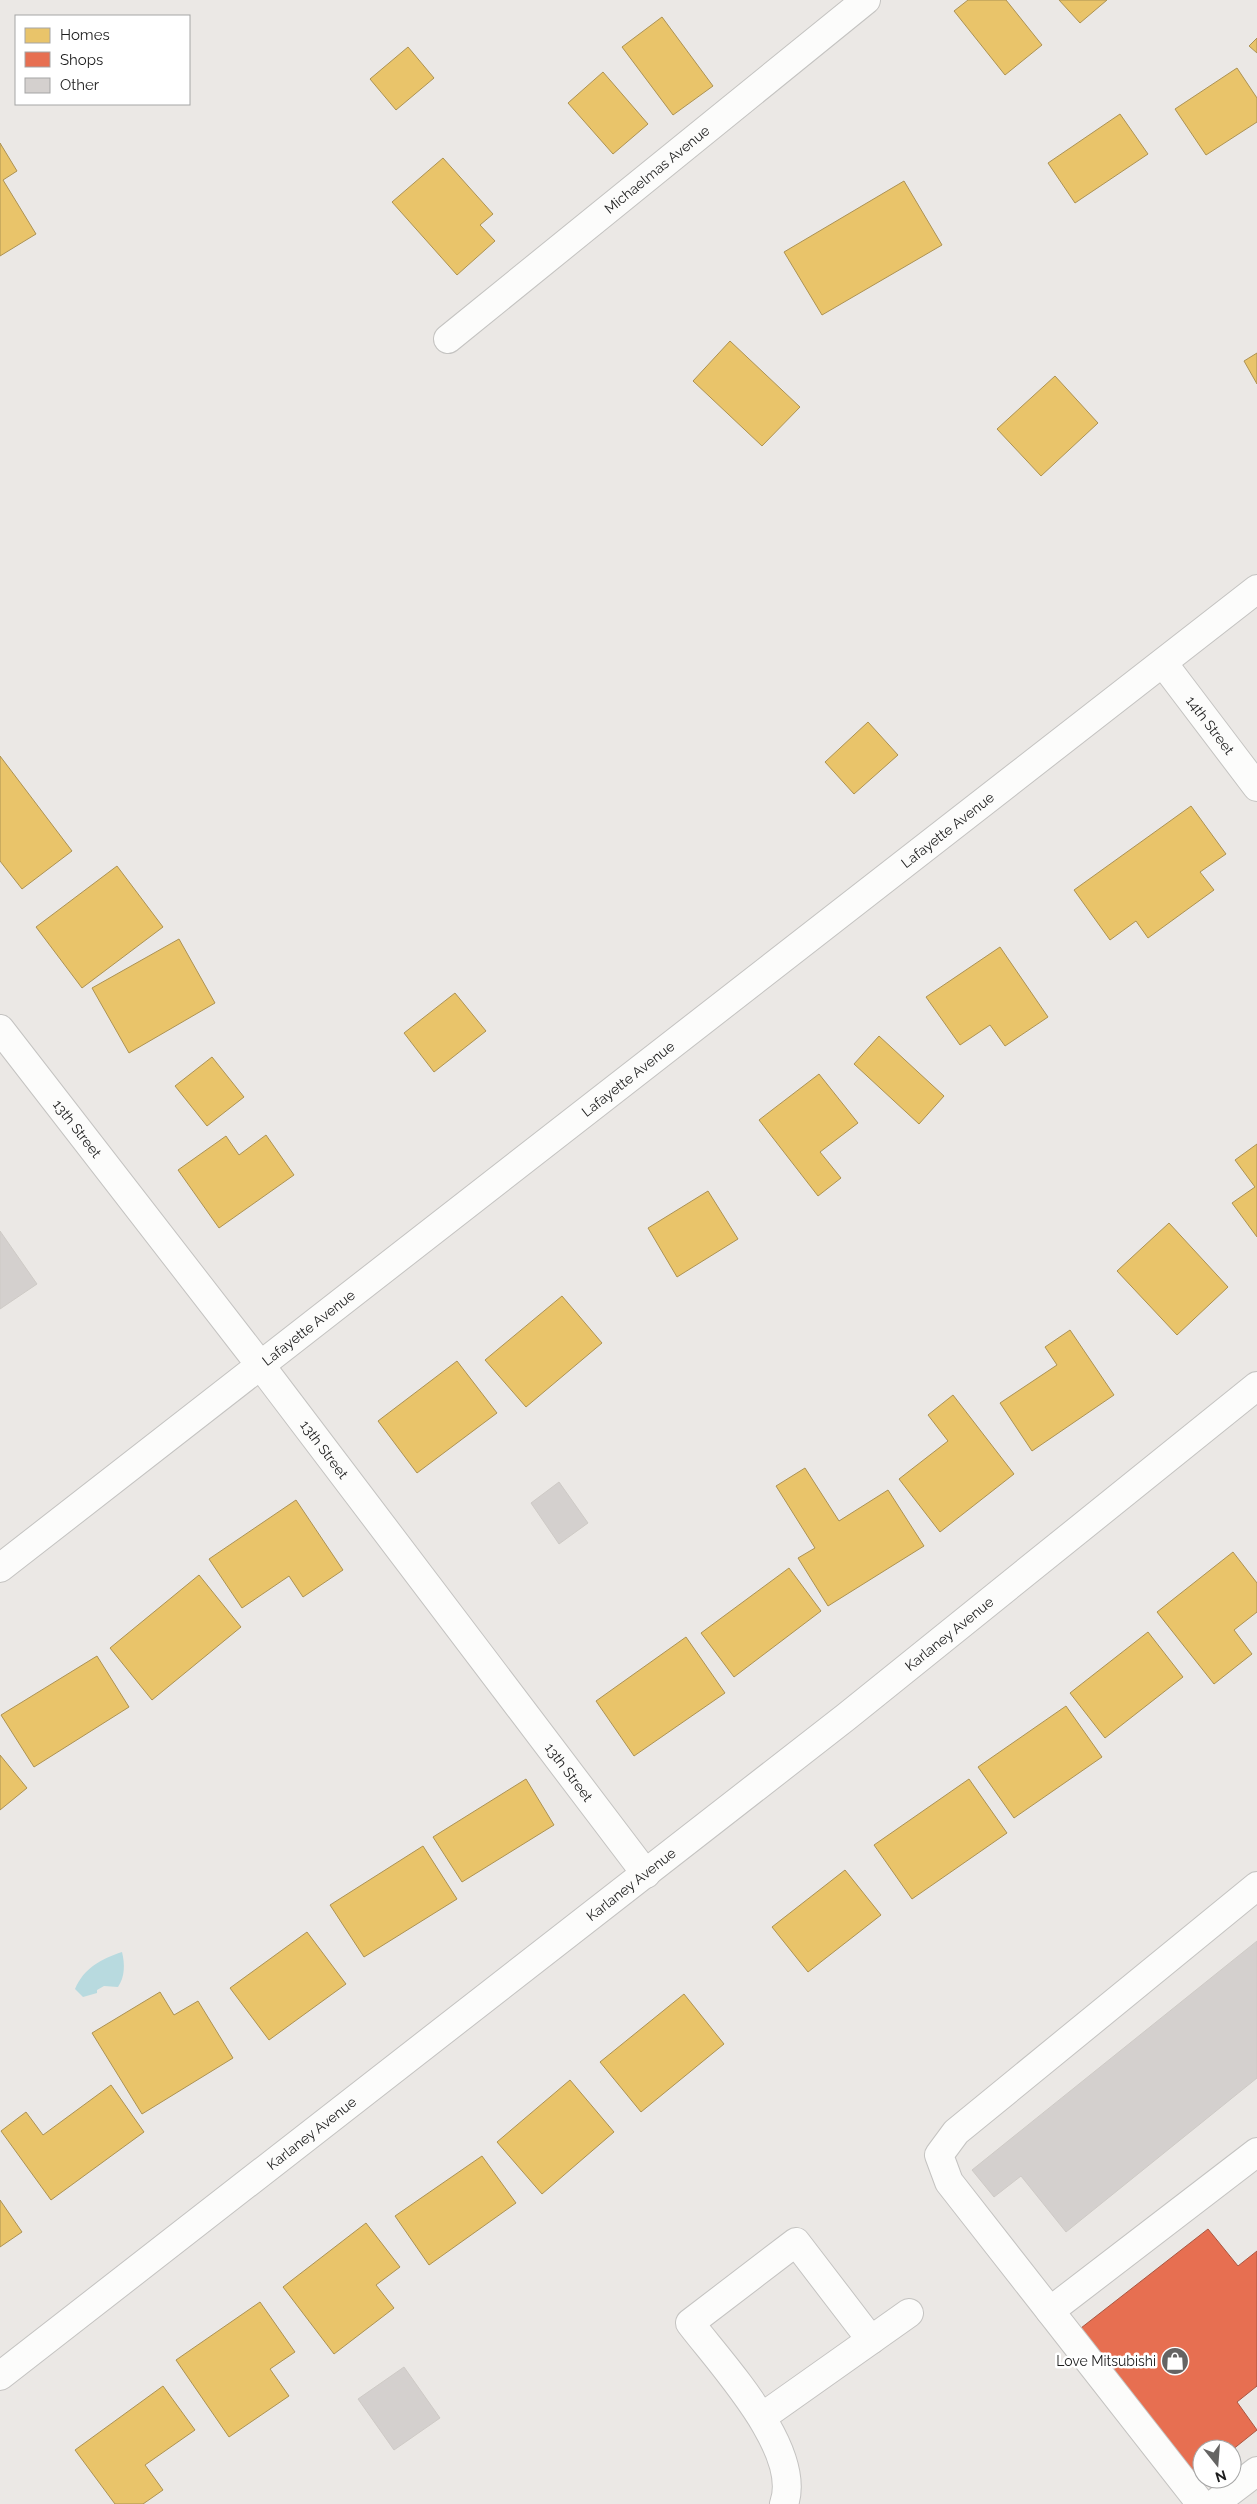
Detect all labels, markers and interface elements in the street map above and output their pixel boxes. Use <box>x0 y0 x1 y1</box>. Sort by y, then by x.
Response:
legend <box>15 15 190 105</box>
text: Homes <box>60 26 110 44</box>
text: Shops <box>60 51 103 69</box>
text: Other <box>60 76 100 94</box>
street label: Michaelmas Avenue <box>601 122 713 217</box>
street label: 14th Street <box>1183 693 1238 758</box>
street label: Lafayette Avenue <box>898 789 997 871</box>
street label: Lafayette Avenue <box>578 1038 678 1120</box>
street label: 13th Street <box>50 1097 105 1161</box>
street label: Lafayette Avenue <box>259 1287 358 1369</box>
street label: 13th Street <box>297 1417 352 1482</box>
street label: Karlaney Avenue <box>902 1593 997 1674</box>
street label: 13th Street <box>542 1740 596 1805</box>
street label: Karlaney Avenue <box>583 1845 679 1924</box>
street label: Karlaney Avenue <box>264 2094 359 2173</box>
shop icon: Love Mitsubishi <box>1160 2346 1190 2376</box>
place label: Love Mitsubishi <box>1056 2353 1156 2369</box>
north arrow <box>1192 2439 1242 2489</box>
text: N <box>1213 2467 1228 2486</box>

